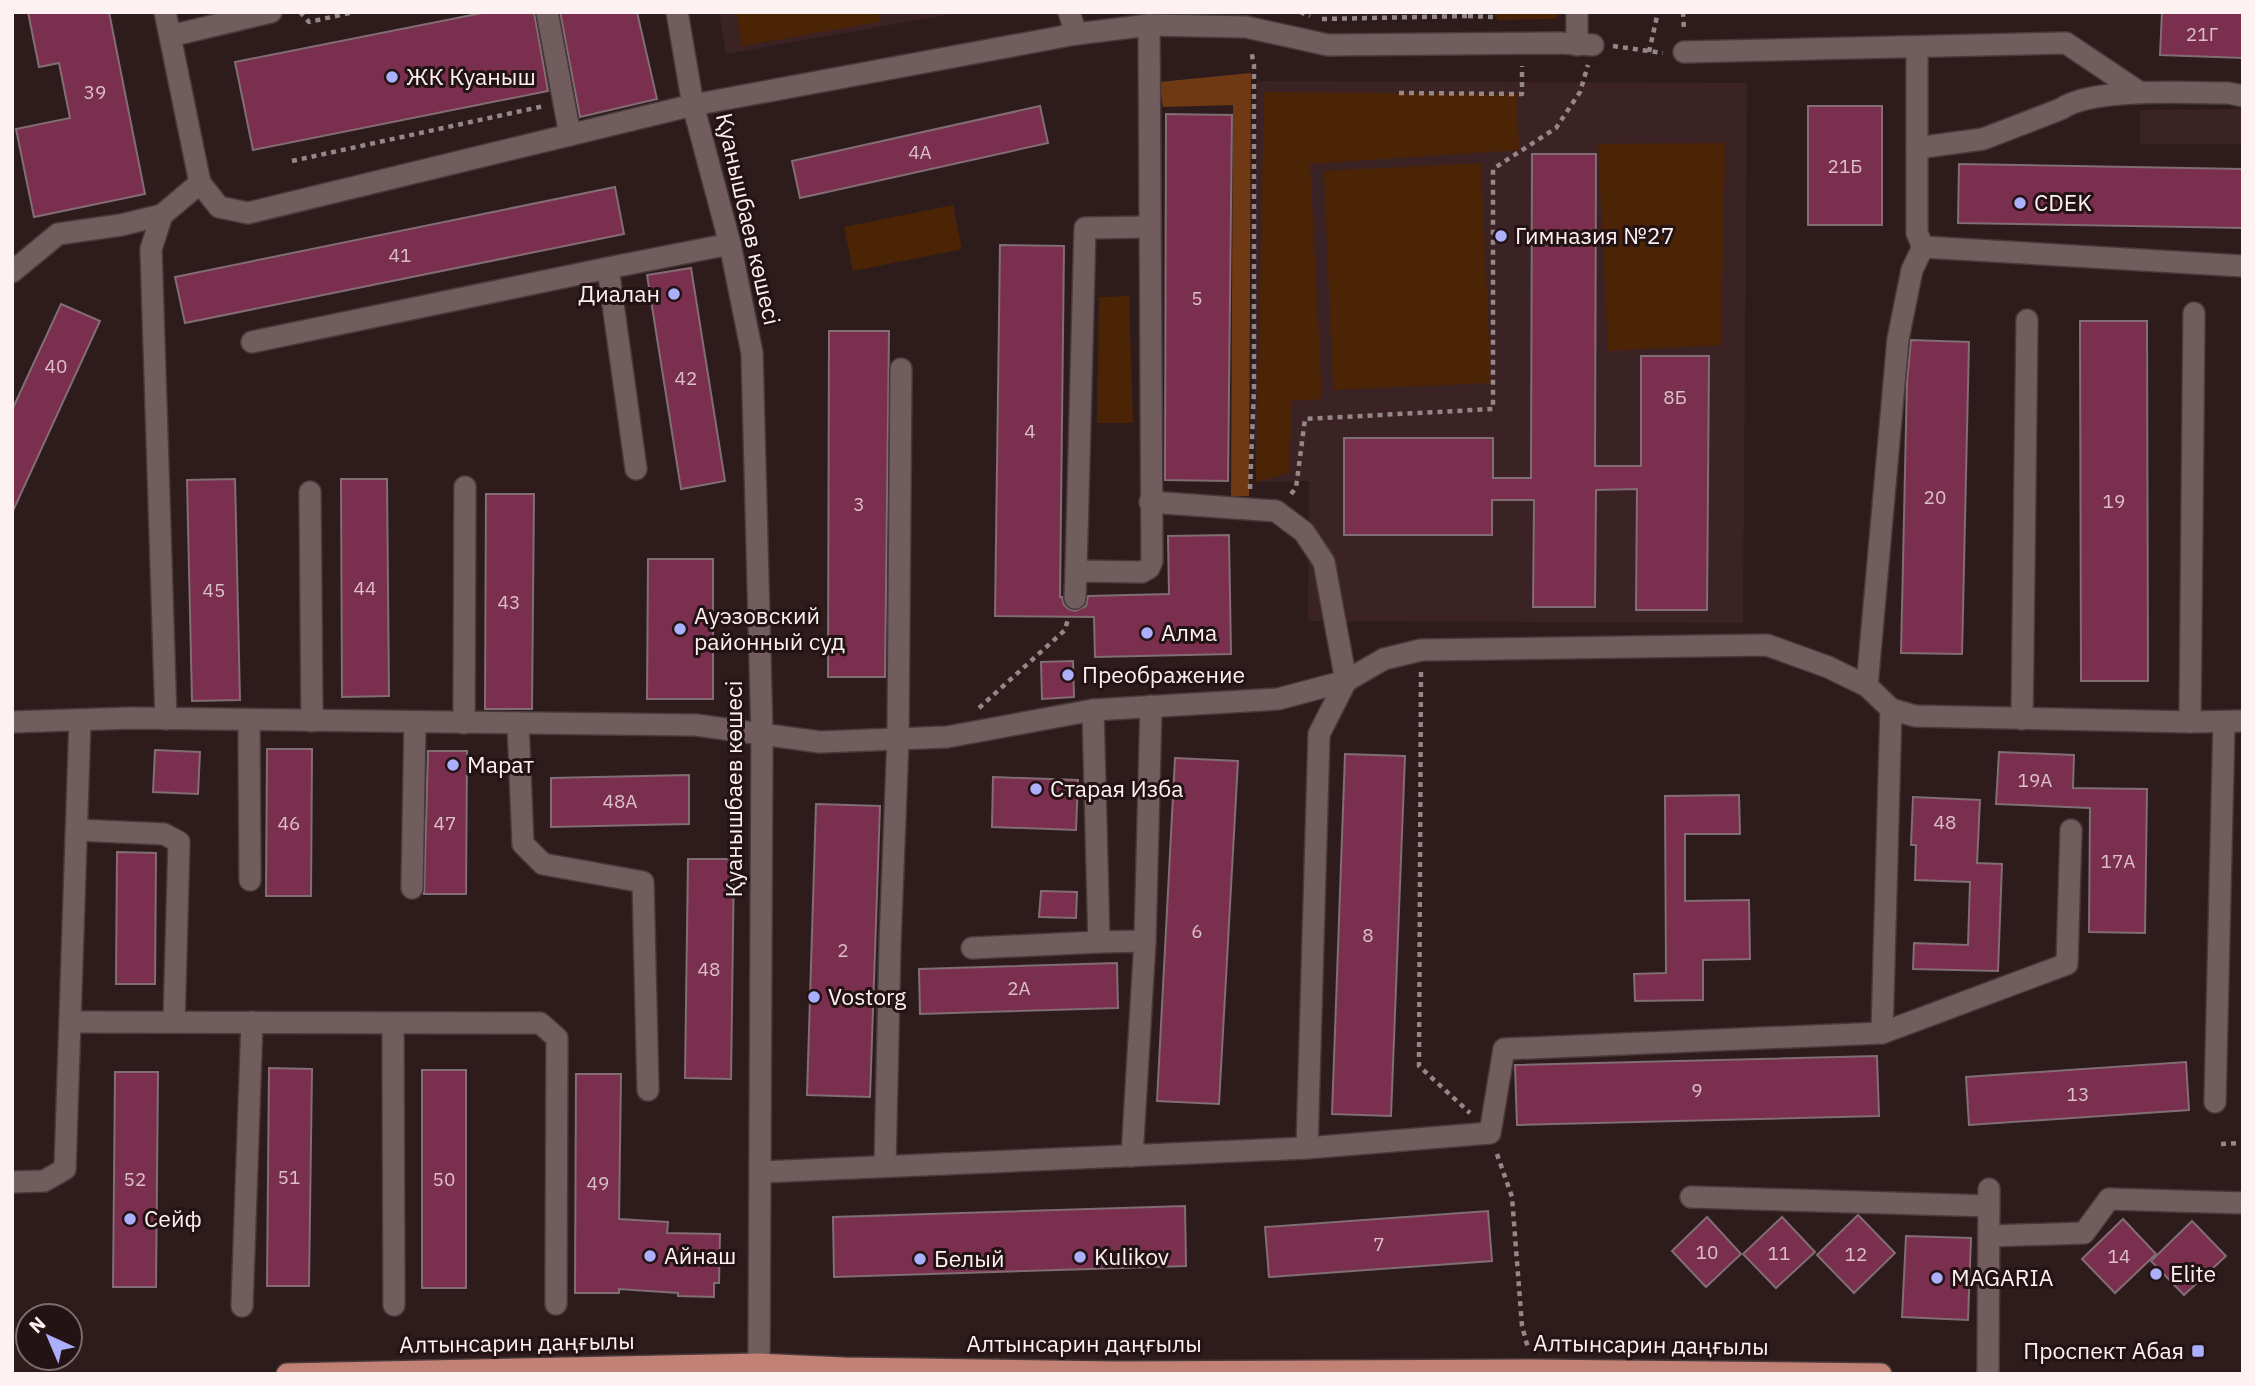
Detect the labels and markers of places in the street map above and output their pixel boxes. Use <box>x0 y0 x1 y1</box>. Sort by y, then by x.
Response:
place label: ЖК Куаныш <box>406 61 536 91</box>
marker: ЖК Куаныш <box>384 69 400 85</box>
place label: CDEK <box>2034 187 2092 217</box>
marker: CDEK <box>2012 195 2028 211</box>
place label: Гимназия №27 <box>1515 220 1674 250</box>
marker: Гимназия №27 <box>1493 228 1509 244</box>
place label: Диалан <box>578 278 660 308</box>
marker: Диалан <box>666 286 682 302</box>
place label: Ауэзовский районный суд <box>694 600 845 656</box>
place label: Алма <box>1161 617 1217 647</box>
marker: Ауэзовский районный суд <box>672 621 688 637</box>
marker: Алма <box>1139 625 1155 641</box>
place label: Преображение <box>1082 659 1245 689</box>
marker: Преображение <box>1060 667 1076 683</box>
place label: Марат <box>467 749 534 779</box>
marker: Марат <box>445 757 461 773</box>
place label: Старая Изба <box>1050 773 1184 803</box>
marker: Старая Изба <box>1028 781 1044 797</box>
place label: Vostorg <box>828 981 906 1011</box>
marker: Vostorg <box>806 989 822 1005</box>
place label: Сейф <box>144 1203 202 1233</box>
marker: Сейф <box>122 1211 138 1227</box>
place label: Айнаш <box>664 1240 736 1270</box>
place label: Kulikov <box>1094 1241 1169 1271</box>
place label: Белый <box>934 1243 1004 1273</box>
marker: Айнаш <box>642 1248 658 1264</box>
marker: Kulikov <box>1072 1249 1088 1265</box>
marker: Белый <box>912 1251 928 1267</box>
place label: Elite <box>2170 1258 2216 1288</box>
place label: MAGARIA <box>1951 1262 2054 1292</box>
marker: Elite <box>2148 1266 2164 1282</box>
marker: MAGARIA <box>1929 1270 1945 1286</box>
place label: Проспект Абая <box>2023 1335 2184 1365</box>
marker: Проспект Абая <box>2190 1343 2206 1359</box>

